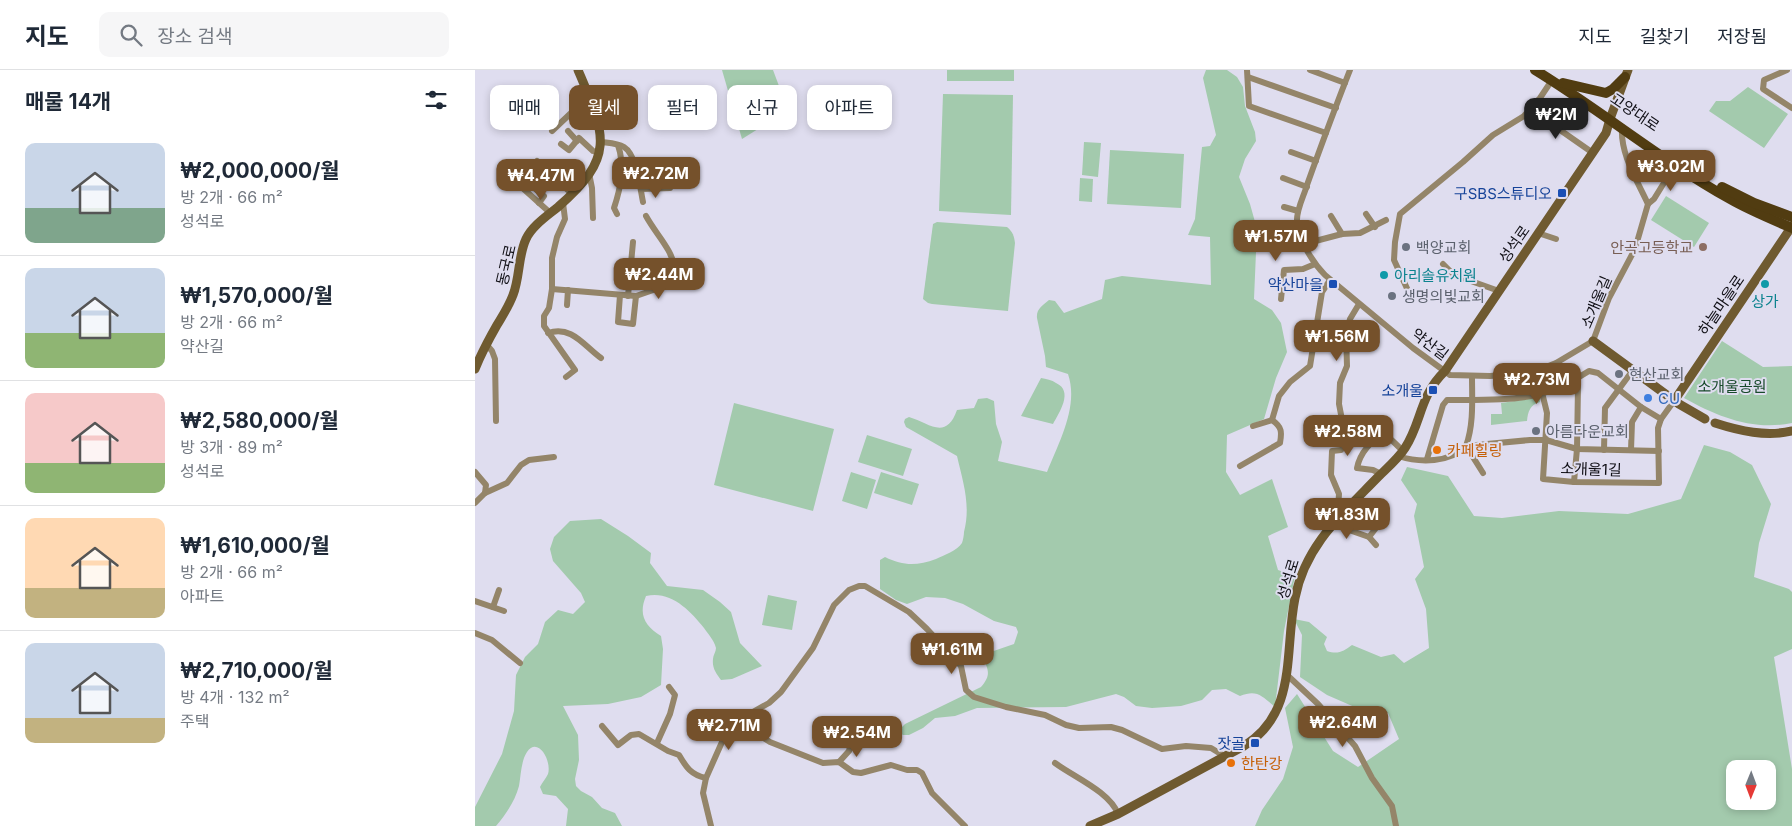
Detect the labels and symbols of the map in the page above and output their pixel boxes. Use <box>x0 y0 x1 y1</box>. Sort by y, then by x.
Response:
street label: 고양대로 <box>1607 89 1663 135</box>
pin: ₩2M <box>1532 98 1580 140</box>
pin: ₩3.02M <box>1630 150 1712 192</box>
pin: ₩2.72M <box>615 156 697 199</box>
pin: ₩4.47M <box>500 158 582 201</box>
place label: 구SBS스튜디오 <box>1454 184 1552 203</box>
marker: 구SBS스튜디오 <box>1556 187 1568 199</box>
pin: ₩1.57M <box>1235 220 1317 262</box>
street label: 성석로 <box>1494 222 1534 266</box>
place label: 백양교회 <box>1416 238 1471 257</box>
place label: 안곡고등학교 <box>1610 238 1693 257</box>
marker: 백양교회 <box>1400 241 1412 253</box>
marker: 안곡고등학교 <box>1697 241 1709 253</box>
street label: 동국로 <box>492 243 520 287</box>
pin: ₩2.44M <box>618 258 700 300</box>
place label: 아리솔유치원 <box>1394 266 1477 285</box>
marker: 아리솔유치원 <box>1378 269 1390 281</box>
street label: 하늘마을로 <box>1694 271 1748 339</box>
street label: 소개울길 <box>1576 273 1616 331</box>
place label: 약산마을 <box>1268 275 1323 294</box>
marker: 약산마을 <box>1327 278 1339 290</box>
marker: 상가 <box>1759 278 1771 290</box>
place label: 생명의빛교회 <box>1402 287 1485 306</box>
marker: 생명의빛교회 <box>1386 290 1398 302</box>
place label: 상가 <box>1751 292 1779 311</box>
pin: ₩1.56M <box>1296 320 1378 362</box>
street label: 약산길 <box>1408 324 1452 364</box>
pin: ₩2.73M <box>1496 362 1578 405</box>
place label: 현산교회 <box>1629 365 1684 384</box>
marker: 현산교회 <box>1613 368 1625 380</box>
park label: 소개울공원 <box>1697 377 1767 396</box>
place label: 소개울 <box>1382 381 1423 400</box>
marker: 소개울 <box>1427 384 1439 396</box>
place label: CU <box>1658 389 1680 408</box>
marker: CU <box>1642 392 1654 404</box>
pin: ₩2.58M <box>1307 414 1389 457</box>
place label: 아름다운교회 <box>1546 422 1629 441</box>
marker: 아름다운교회 <box>1530 425 1542 437</box>
place label: 카페힐링 <box>1447 441 1502 460</box>
marker: 카페힐링 <box>1431 444 1443 456</box>
street label: 소개울1길 <box>1560 458 1622 480</box>
pin: ₩1.83M <box>1306 498 1388 540</box>
street label: 성석로 <box>1273 556 1303 602</box>
pin: ₩1.61M <box>911 632 993 675</box>
pin: ₩2.64M <box>1302 706 1384 748</box>
pin: ₩2.71M <box>688 708 770 751</box>
pin: ₩2.54M <box>816 716 898 758</box>
place label: 잣골 <box>1217 734 1245 753</box>
marker: 잣골 <box>1249 737 1261 749</box>
place label: 한탄강 <box>1241 754 1283 773</box>
marker: 한탄강 <box>1225 757 1237 769</box>
north arrow <box>1726 760 1776 810</box>

